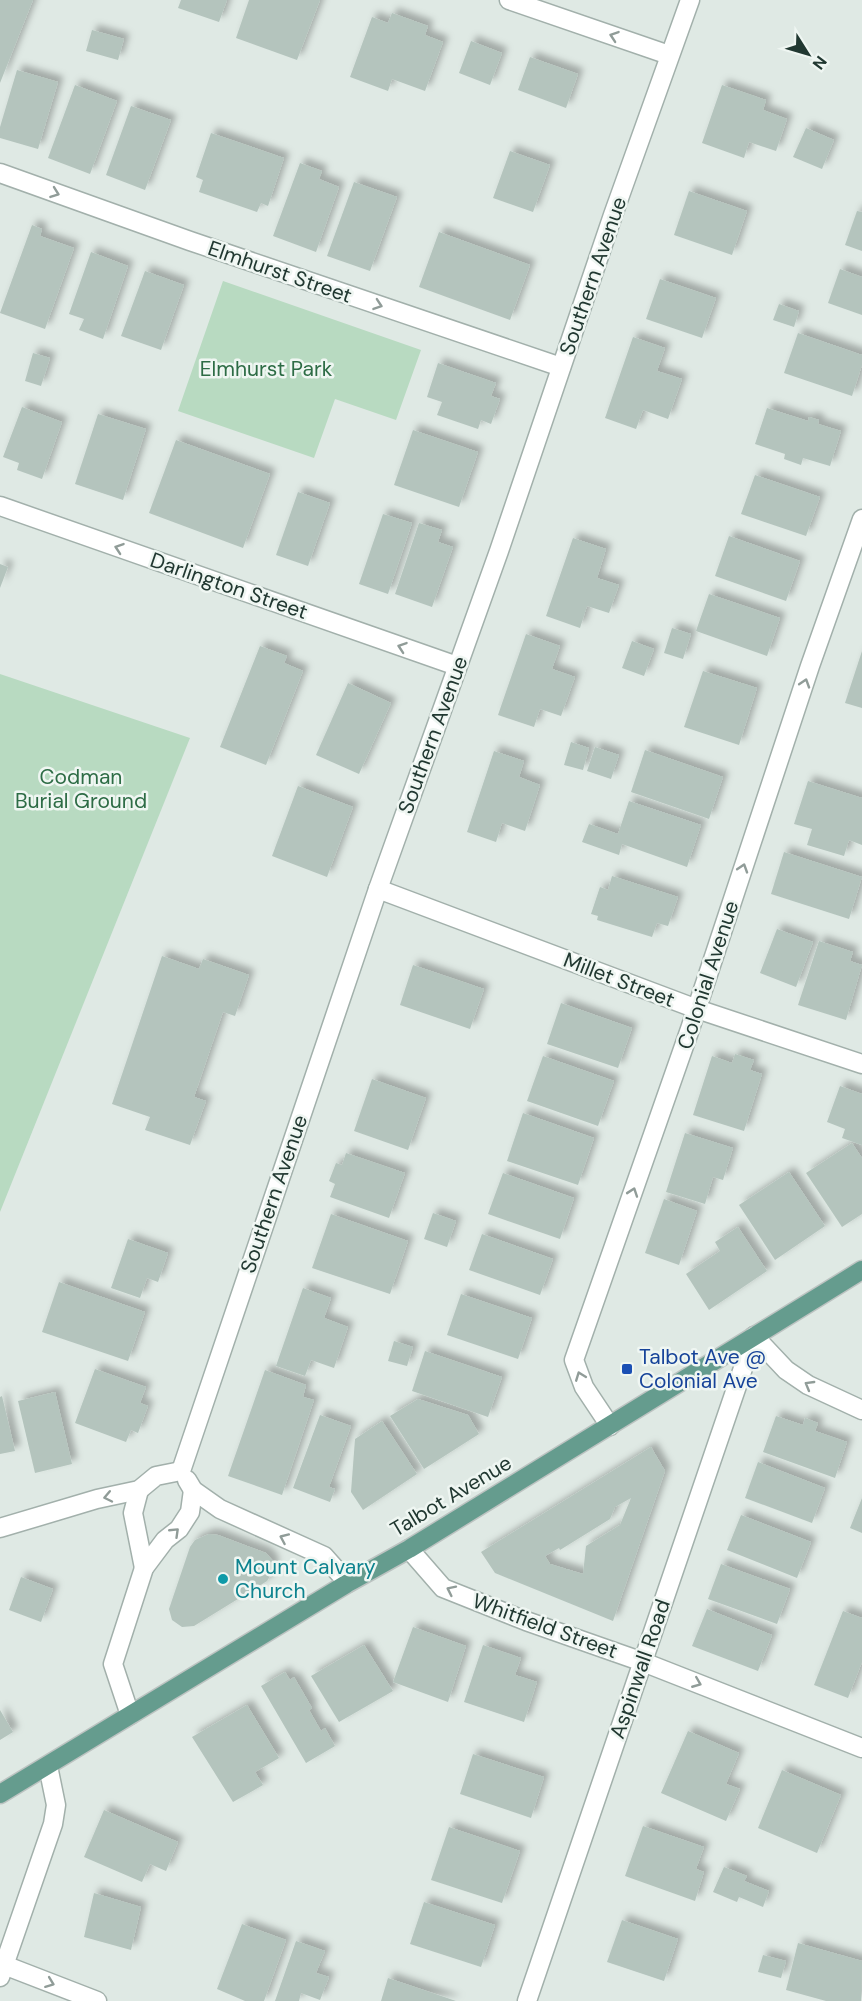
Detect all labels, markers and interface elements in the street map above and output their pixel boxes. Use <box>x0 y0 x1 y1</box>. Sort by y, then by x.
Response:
north arrow <box>778 24 838 84</box>
one-way arrow <box>609 31 620 44</box>
text: N <box>808 52 831 74</box>
one-way arrow <box>49 185 60 198</box>
street label: Southern Avenue <box>553 193 633 359</box>
street label: Elmhurst Street <box>204 234 356 310</box>
one-way arrow <box>372 298 383 310</box>
park label: Elmhurst Park <box>200 355 333 383</box>
one-way arrow <box>114 542 125 555</box>
street label: Darlington Street <box>147 546 311 626</box>
one-way arrow <box>397 642 408 654</box>
street label: Southern Avenue <box>392 652 475 818</box>
one-way arrow <box>797 678 810 689</box>
park label: Codman Burial Ground <box>15 763 147 815</box>
one-way arrow <box>736 863 749 874</box>
street label: Colonial Avenue <box>671 897 745 1053</box>
street label: Millet Street <box>559 946 679 1014</box>
street label: Southern Avenue <box>234 1111 314 1277</box>
one-way arrow <box>626 1187 639 1198</box>
place label: Talbot Ave @ Colonial Ave <box>639 1343 766 1395</box>
marker: Talbot Ave @ Colonial Ave <box>620 1362 634 1376</box>
one-way arrow <box>575 1371 588 1382</box>
one-way arrow <box>805 1381 815 1392</box>
street label: Talbot Avenue <box>385 1449 517 1543</box>
one-way arrow <box>103 1489 113 1502</box>
one-way arrow <box>167 1528 178 1539</box>
one-way arrow <box>279 1533 290 1545</box>
place label: Mount Calvary Church <box>235 1553 376 1605</box>
marker: Mount Calvary Church <box>216 1572 230 1586</box>
one-way arrow <box>446 1585 457 1597</box>
street label: Whitfield Street <box>469 1587 621 1665</box>
street label: Aspinwall Road <box>603 1596 677 1742</box>
one-way arrow <box>691 1676 702 1688</box>
one-way arrow <box>44 1976 55 1988</box>

